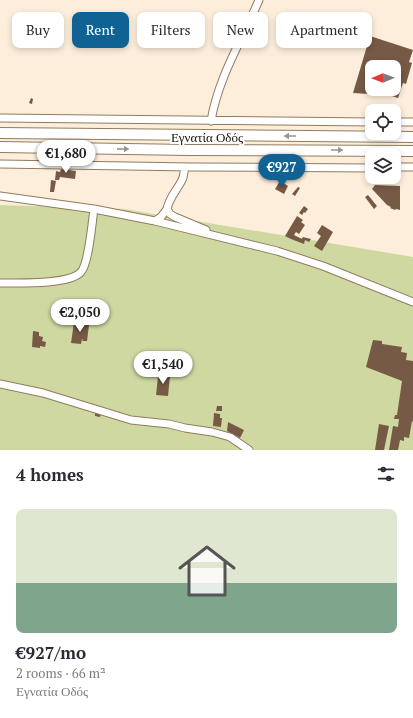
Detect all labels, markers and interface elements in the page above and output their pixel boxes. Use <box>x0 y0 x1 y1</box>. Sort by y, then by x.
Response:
chip: Buy <box>12 12 64 48</box>
chip: Rent <box>72 12 129 48</box>
chip: Filters <box>137 12 205 48</box>
chip: New <box>213 12 268 48</box>
chip: Apartment <box>276 12 372 48</box>
north arrow <box>365 60 401 96</box>
map controls <box>365 60 401 184</box>
button: locate <box>365 104 401 140</box>
street label: Εγνατία Οδός <box>171 128 244 146</box>
one-way arrow <box>283 133 296 139</box>
pin: €1,680 <box>33 140 99 174</box>
text: €1,680 <box>46 144 86 162</box>
one-way arrow <box>117 146 130 152</box>
one-way arrow <box>331 147 344 153</box>
button: layers <box>365 148 401 184</box>
pin: €927 <box>258 154 306 188</box>
text: €927 <box>267 158 297 176</box>
pin: €2,050 <box>47 299 113 333</box>
text: €2,050 <box>60 303 100 321</box>
pin: €1,540 <box>130 351 196 385</box>
text: €1,540 <box>143 355 183 373</box>
text: 4 homes <box>16 463 84 486</box>
icon: filters <box>375 463 397 485</box>
icon: home <box>171 535 243 607</box>
text: €927/mo <box>16 641 86 664</box>
text: 2 rooms · 66 m² <box>16 664 106 682</box>
text: Εγνατία Οδός <box>16 682 88 700</box>

